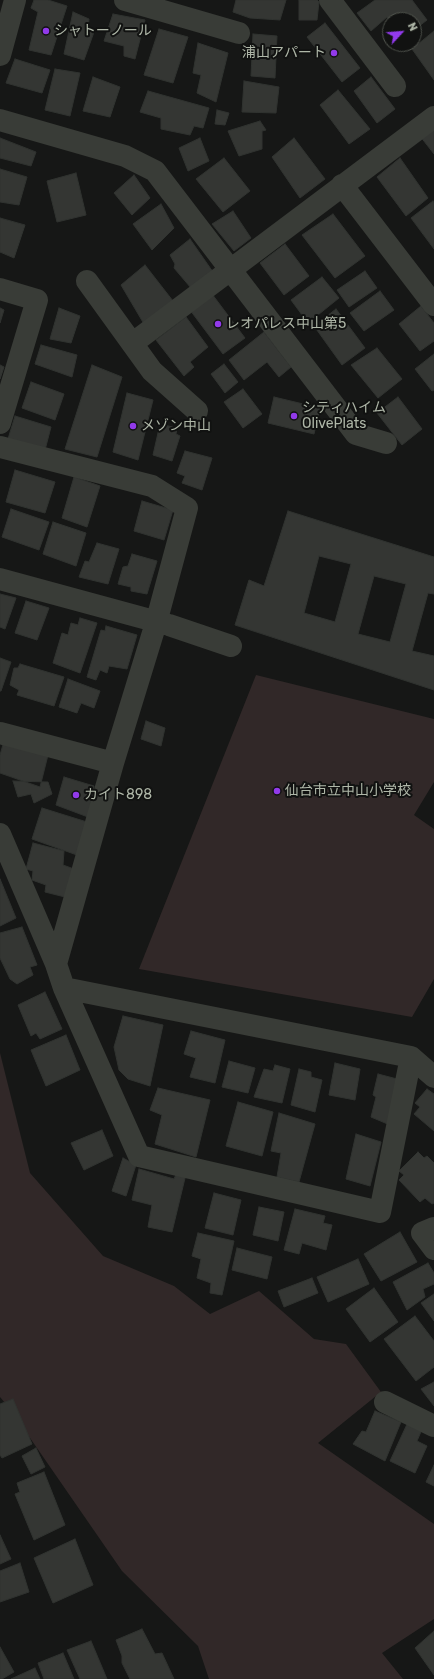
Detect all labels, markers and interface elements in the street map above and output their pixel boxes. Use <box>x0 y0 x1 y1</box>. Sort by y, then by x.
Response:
north arrow <box>382 12 422 52</box>
text: N <box>405 21 420 33</box>
place label: シャトーノール <box>54 23 152 39</box>
marker: シャトーノール <box>41 26 51 36</box>
place label: 浦山アパート <box>242 45 326 61</box>
marker: 浦山アパート <box>329 48 339 58</box>
place label: レオパレス中山第5 <box>226 316 346 332</box>
marker: レオパレス中山第5 <box>213 319 223 329</box>
place label: シティハイム OlivePlats <box>302 400 386 432</box>
marker: シティハイム OlivePlats <box>289 411 299 421</box>
place label: メゾン中山 <box>141 418 211 434</box>
marker: メゾン中山 <box>128 421 138 431</box>
place label: 仙台市立中山小学校 <box>285 783 411 799</box>
marker: 仙台市立中山小学校 <box>272 786 282 796</box>
place label: カイト898 <box>84 787 152 803</box>
marker: カイト898 <box>71 790 81 800</box>

